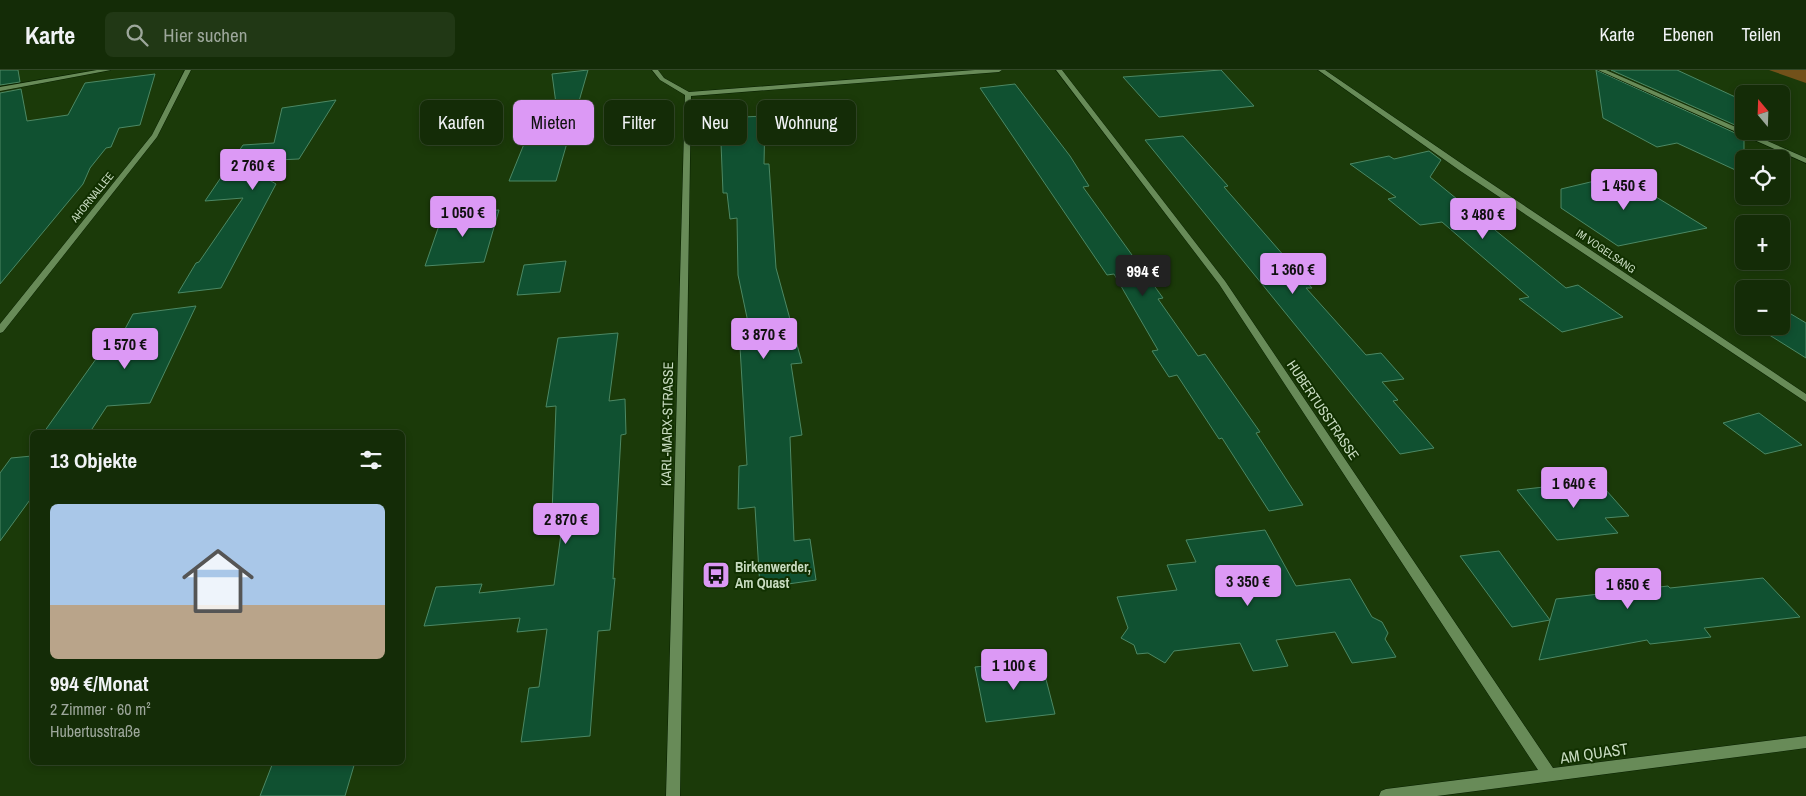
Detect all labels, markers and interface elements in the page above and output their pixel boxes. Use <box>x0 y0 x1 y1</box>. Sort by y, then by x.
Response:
search box <box>105 12 455 57</box>
text: Karte <box>25 19 75 51</box>
icon: search <box>123 21 151 49</box>
text: Hier suchen <box>163 22 247 48</box>
text: Karte <box>1599 22 1635 47</box>
text: Ebenen <box>1663 22 1714 47</box>
text: Teilen <box>1742 22 1781 47</box>
north arrow <box>1735 85 1790 140</box>
map controls <box>1735 85 1790 335</box>
chip: Kaufen <box>420 100 503 145</box>
chip: Mieten <box>513 100 594 145</box>
chip: Filter <box>604 100 674 145</box>
chip: Neu <box>684 100 747 145</box>
chip: Wohnung <box>757 100 856 145</box>
pin: 2 760 € <box>207 148 299 191</box>
button: locate <box>1735 150 1790 205</box>
text: 2 760 € <box>231 154 275 176</box>
pin: 1 450 € <box>1578 168 1670 211</box>
street label: AHORNALLEE <box>67 169 117 226</box>
text: 1 450 € <box>1602 174 1646 196</box>
pin: 1 050 € <box>417 196 509 238</box>
pin: 3 480 € <box>1437 198 1529 240</box>
text: 1 050 € <box>441 201 485 223</box>
text: 3 480 € <box>1461 203 1505 225</box>
button: + <box>1735 215 1790 270</box>
street label: IM VOGELSANG <box>1573 226 1639 276</box>
pin: 1 360 € <box>1247 252 1339 295</box>
pin: 994 € <box>1108 254 1178 297</box>
text: 1 360 € <box>1271 258 1315 280</box>
text: 994 € <box>1127 260 1159 282</box>
button: − <box>1735 280 1790 335</box>
pin: 3 870 € <box>718 318 810 360</box>
text: 3 870 € <box>742 323 786 345</box>
pin: 1 570 € <box>79 328 171 370</box>
text: 1 570 € <box>103 333 147 355</box>
street label: HUBERTUSSTRASSE <box>1283 357 1363 463</box>
street label: KARL-MARX-STRASSE <box>657 362 677 486</box>
text: 13 Objekte <box>50 446 137 475</box>
icon: filters <box>357 446 385 474</box>
pin: 1 640 € <box>1528 466 1620 509</box>
text: 1 640 € <box>1552 472 1596 494</box>
pin: 2 870 € <box>520 502 612 545</box>
text: 2 870 € <box>544 508 588 530</box>
icon: home <box>173 536 263 626</box>
place label: Birkenwerder, Am Quast <box>735 558 811 592</box>
bus stop icon: Birkenwerder, Am Quast <box>701 560 731 590</box>
pin: 3 350 € <box>1202 564 1294 607</box>
pin: 1 650 € <box>1582 568 1674 610</box>
text: 3 350 € <box>1226 570 1270 592</box>
text: 1 650 € <box>1606 573 1650 595</box>
pin: 1 100 € <box>968 648 1060 691</box>
text: 1 100 € <box>992 654 1036 676</box>
text: 994 €/Monat <box>50 669 149 698</box>
text: 2 Zimmer · 60 m² <box>50 698 151 720</box>
text: Hubertusstraße <box>50 720 140 742</box>
street label: AM QUAST <box>1558 737 1629 769</box>

